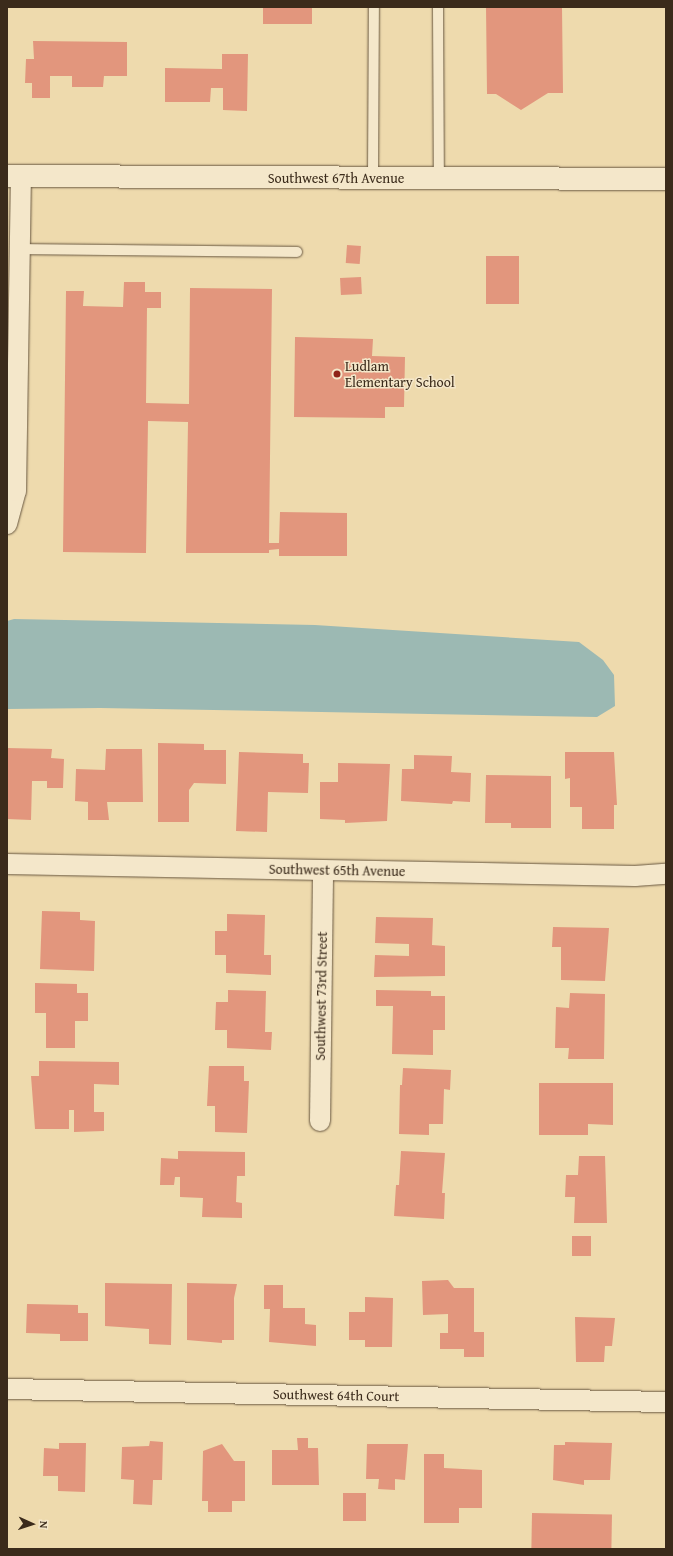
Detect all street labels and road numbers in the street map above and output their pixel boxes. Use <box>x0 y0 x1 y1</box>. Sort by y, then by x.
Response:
street label: Southwest 67th Avenue <box>268 170 404 186</box>
street label: Southwest 65th Avenue <box>269 860 405 880</box>
street label: Southwest 73rd Street <box>311 931 331 1061</box>
street label: Southwest 64th Court <box>273 1385 399 1405</box>

